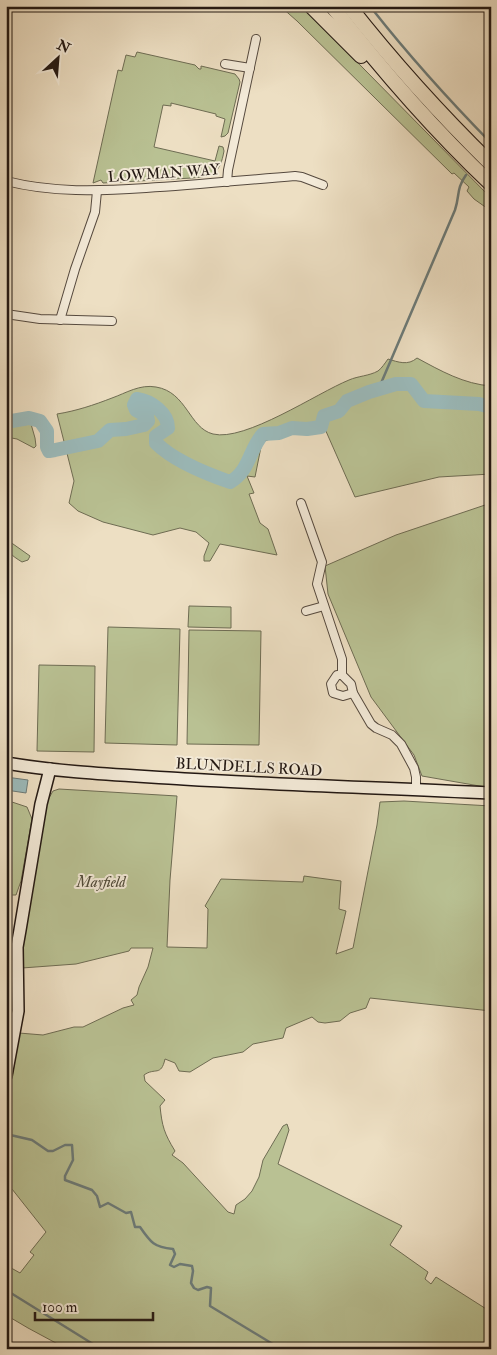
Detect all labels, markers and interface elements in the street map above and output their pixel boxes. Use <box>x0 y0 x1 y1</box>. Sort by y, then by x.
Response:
north arrow <box>32 32 82 82</box>
text: N <box>53 36 73 57</box>
street label: LOWMAN WAY <box>107 160 221 187</box>
street label: BLUNDELLS ROAD <box>175 754 323 781</box>
park label: Mayfield <box>75 873 127 892</box>
scale bar <box>35 1290 152 1322</box>
text: 100 m <box>42 1298 78 1317</box>

